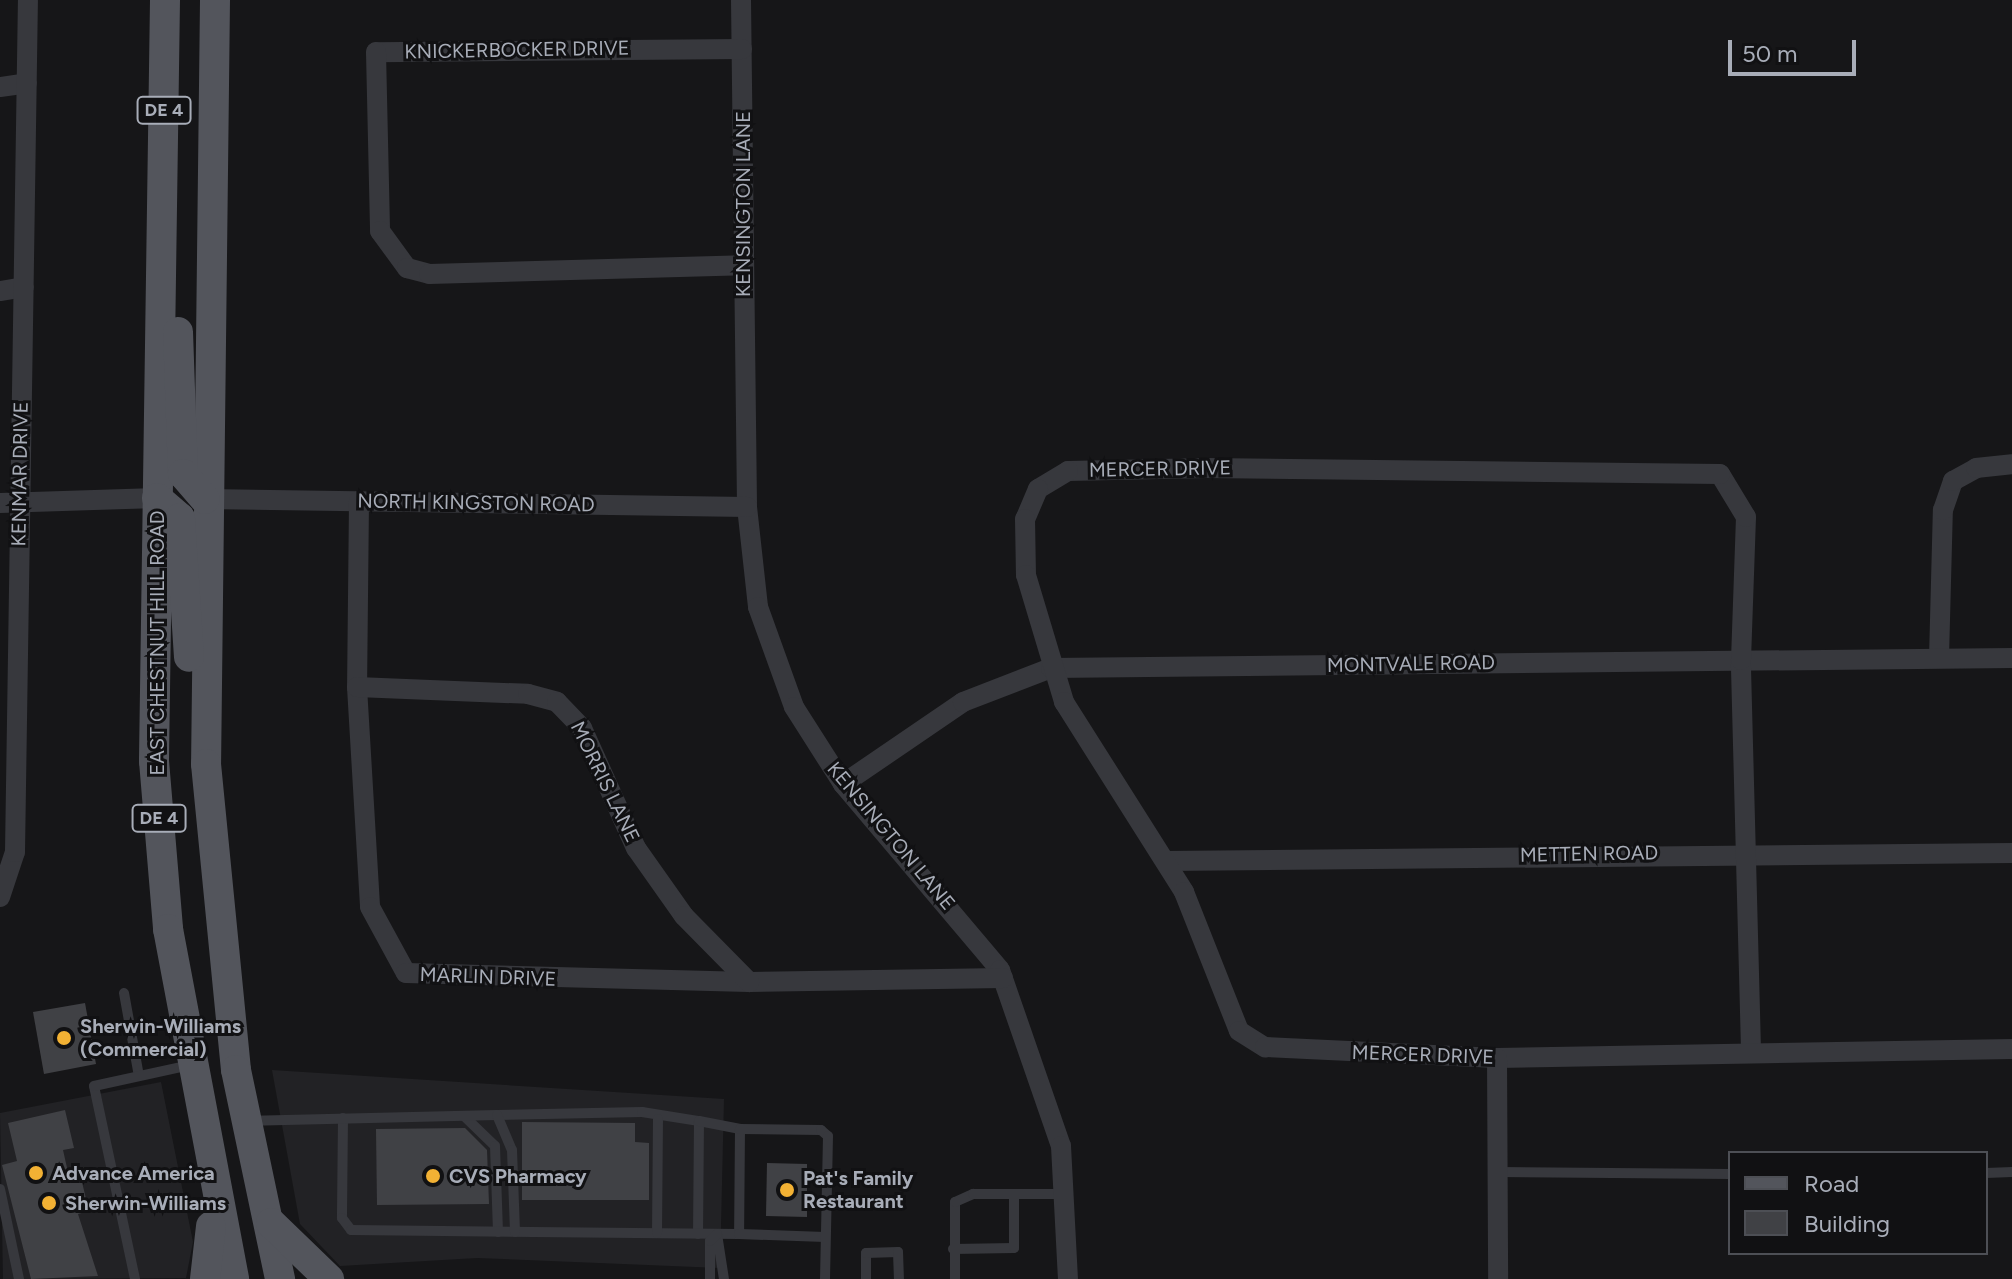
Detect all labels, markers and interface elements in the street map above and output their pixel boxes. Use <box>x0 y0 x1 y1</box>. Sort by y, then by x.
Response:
scale bar <box>1732 24 1860 74</box>
street label: KNICKERBOCKER DRIVE <box>404 36 630 64</box>
text: 50 m <box>1742 39 1798 68</box>
road number: DE 4 <box>136 96 192 124</box>
street label: KENSINGTON LANE <box>731 111 755 297</box>
street label: KENMAR DRIVE <box>7 401 33 547</box>
street label: MERCER DRIVE <box>1089 456 1231 482</box>
street label: NORTH KINGSTON ROAD <box>357 489 595 517</box>
street label: EAST CHESTNUT HILL ROAD <box>145 510 169 776</box>
street label: MONTVALE ROAD <box>1327 651 1495 677</box>
street label: MORRIS LANE <box>565 718 645 846</box>
street label: KENSINGTON LANE <box>822 757 960 915</box>
road number: DE 4 <box>131 804 187 832</box>
street label: METTEN ROAD <box>1520 841 1658 867</box>
street label: MARLIN DRIVE <box>419 963 557 991</box>
place label: Sherwin-Williams (Commercial) <box>80 1014 241 1061</box>
marker: Sherwin-Williams (Commercial) <box>55 1029 73 1047</box>
street label: MERCER DRIVE <box>1351 1041 1495 1069</box>
legend <box>1728 1151 1988 1255</box>
place label: Advance America <box>52 1161 215 1185</box>
marker: Advance America <box>27 1164 45 1182</box>
place label: CVS Pharmacy <box>449 1164 587 1188</box>
place label: Pat's Family Restaurant <box>803 1166 913 1213</box>
marker: CVS Pharmacy <box>424 1167 442 1185</box>
text: Road <box>1804 1169 1859 1198</box>
marker: Pat's Family Restaurant <box>778 1181 796 1199</box>
place label: Sherwin-Williams <box>65 1191 226 1215</box>
marker: Sherwin-Williams <box>40 1194 58 1212</box>
text: Building <box>1804 1209 1890 1238</box>

